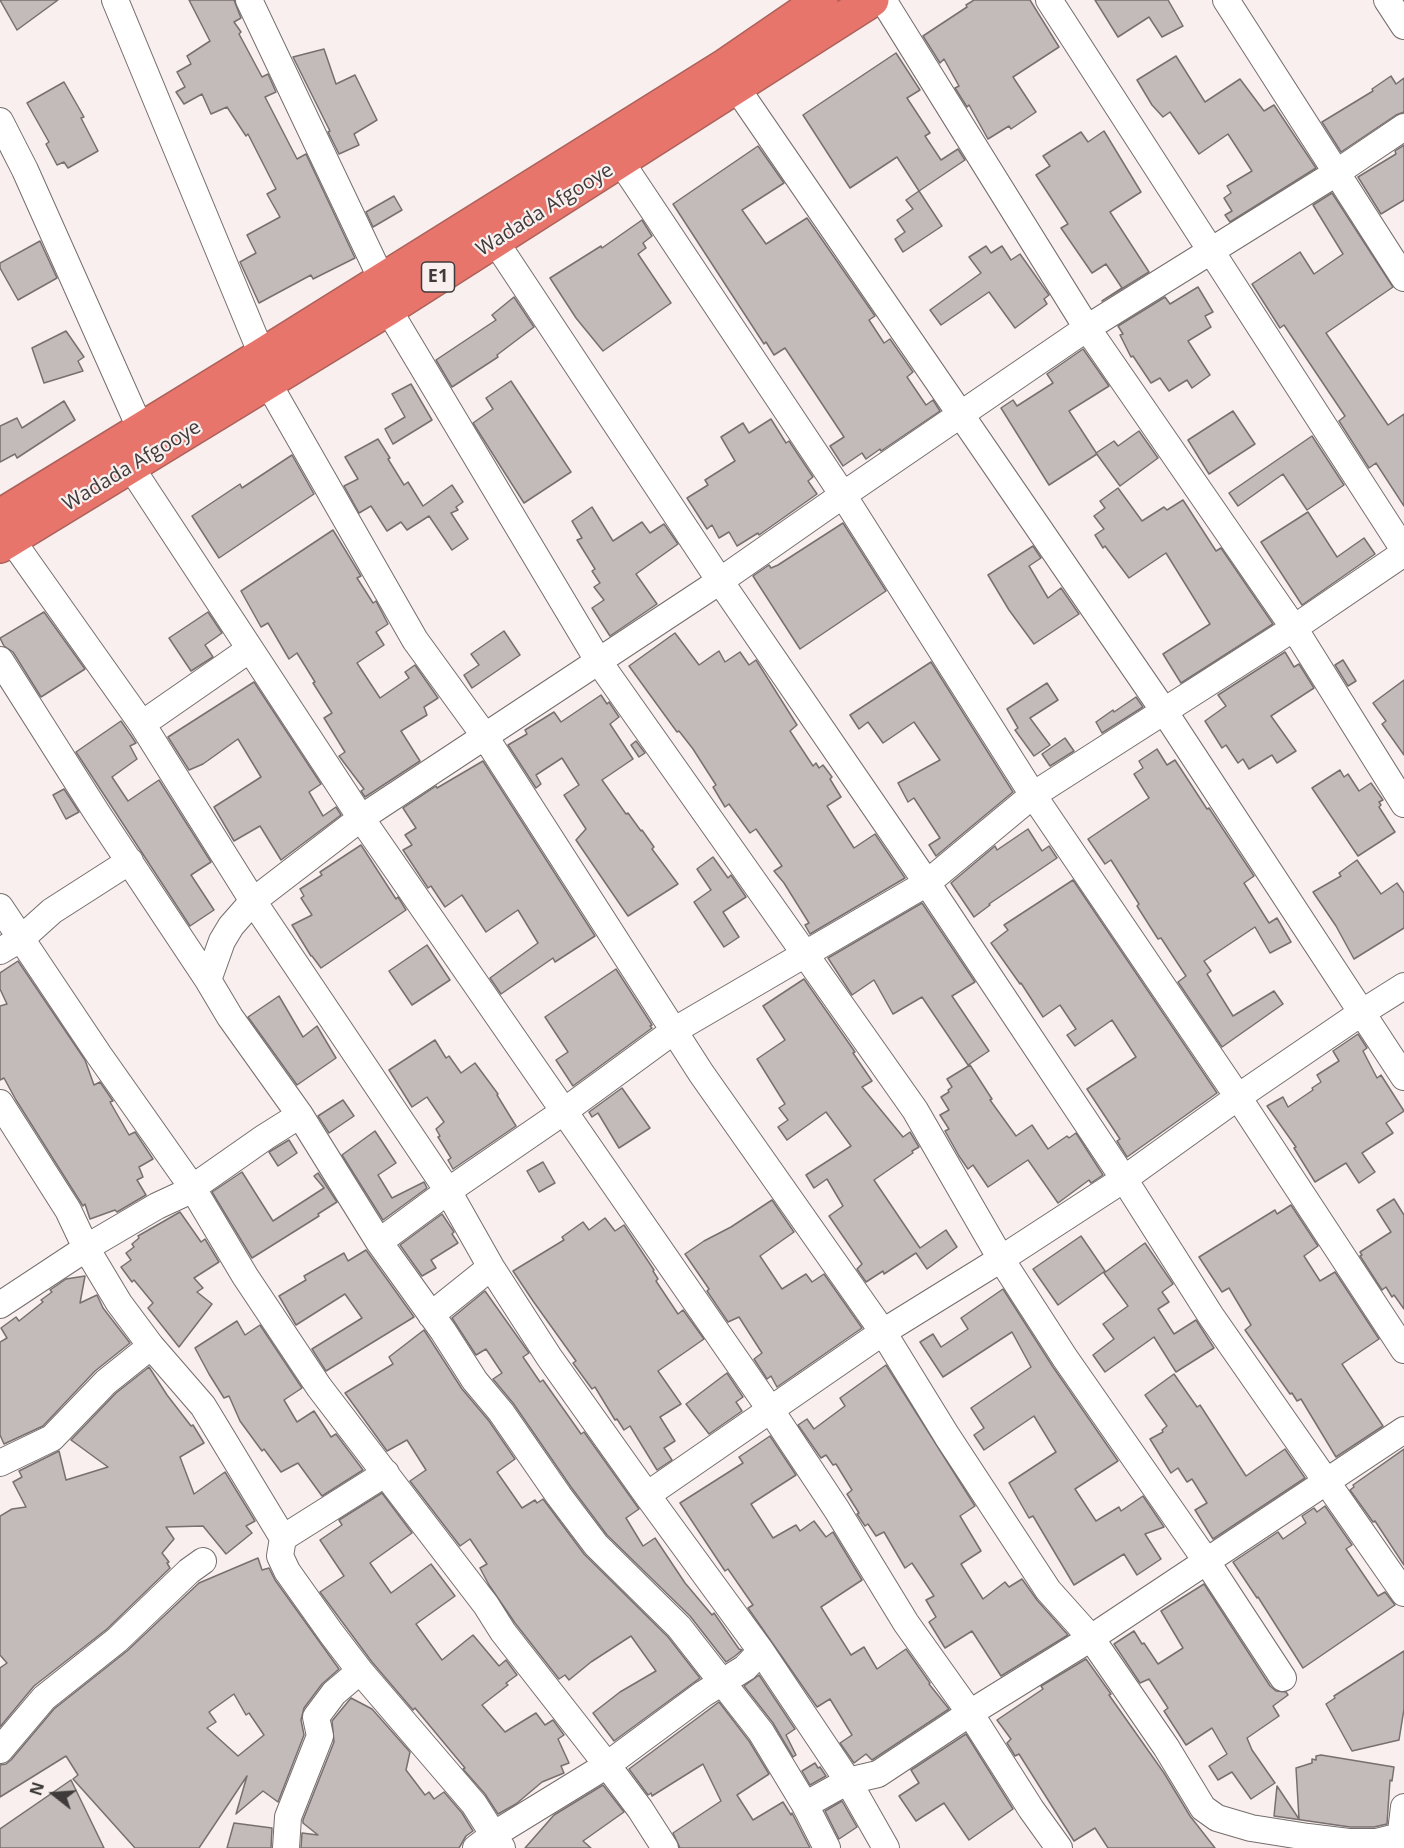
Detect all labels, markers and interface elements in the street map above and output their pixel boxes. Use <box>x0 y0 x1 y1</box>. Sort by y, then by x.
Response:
street label: Wadada Afgooye <box>472 158 618 262</box>
road number: E1 <box>422 262 454 292</box>
street label: Wadada Afgooye <box>59 415 205 517</box>
north arrow <box>24 1764 84 1824</box>
text: N <box>24 1779 49 1798</box>

